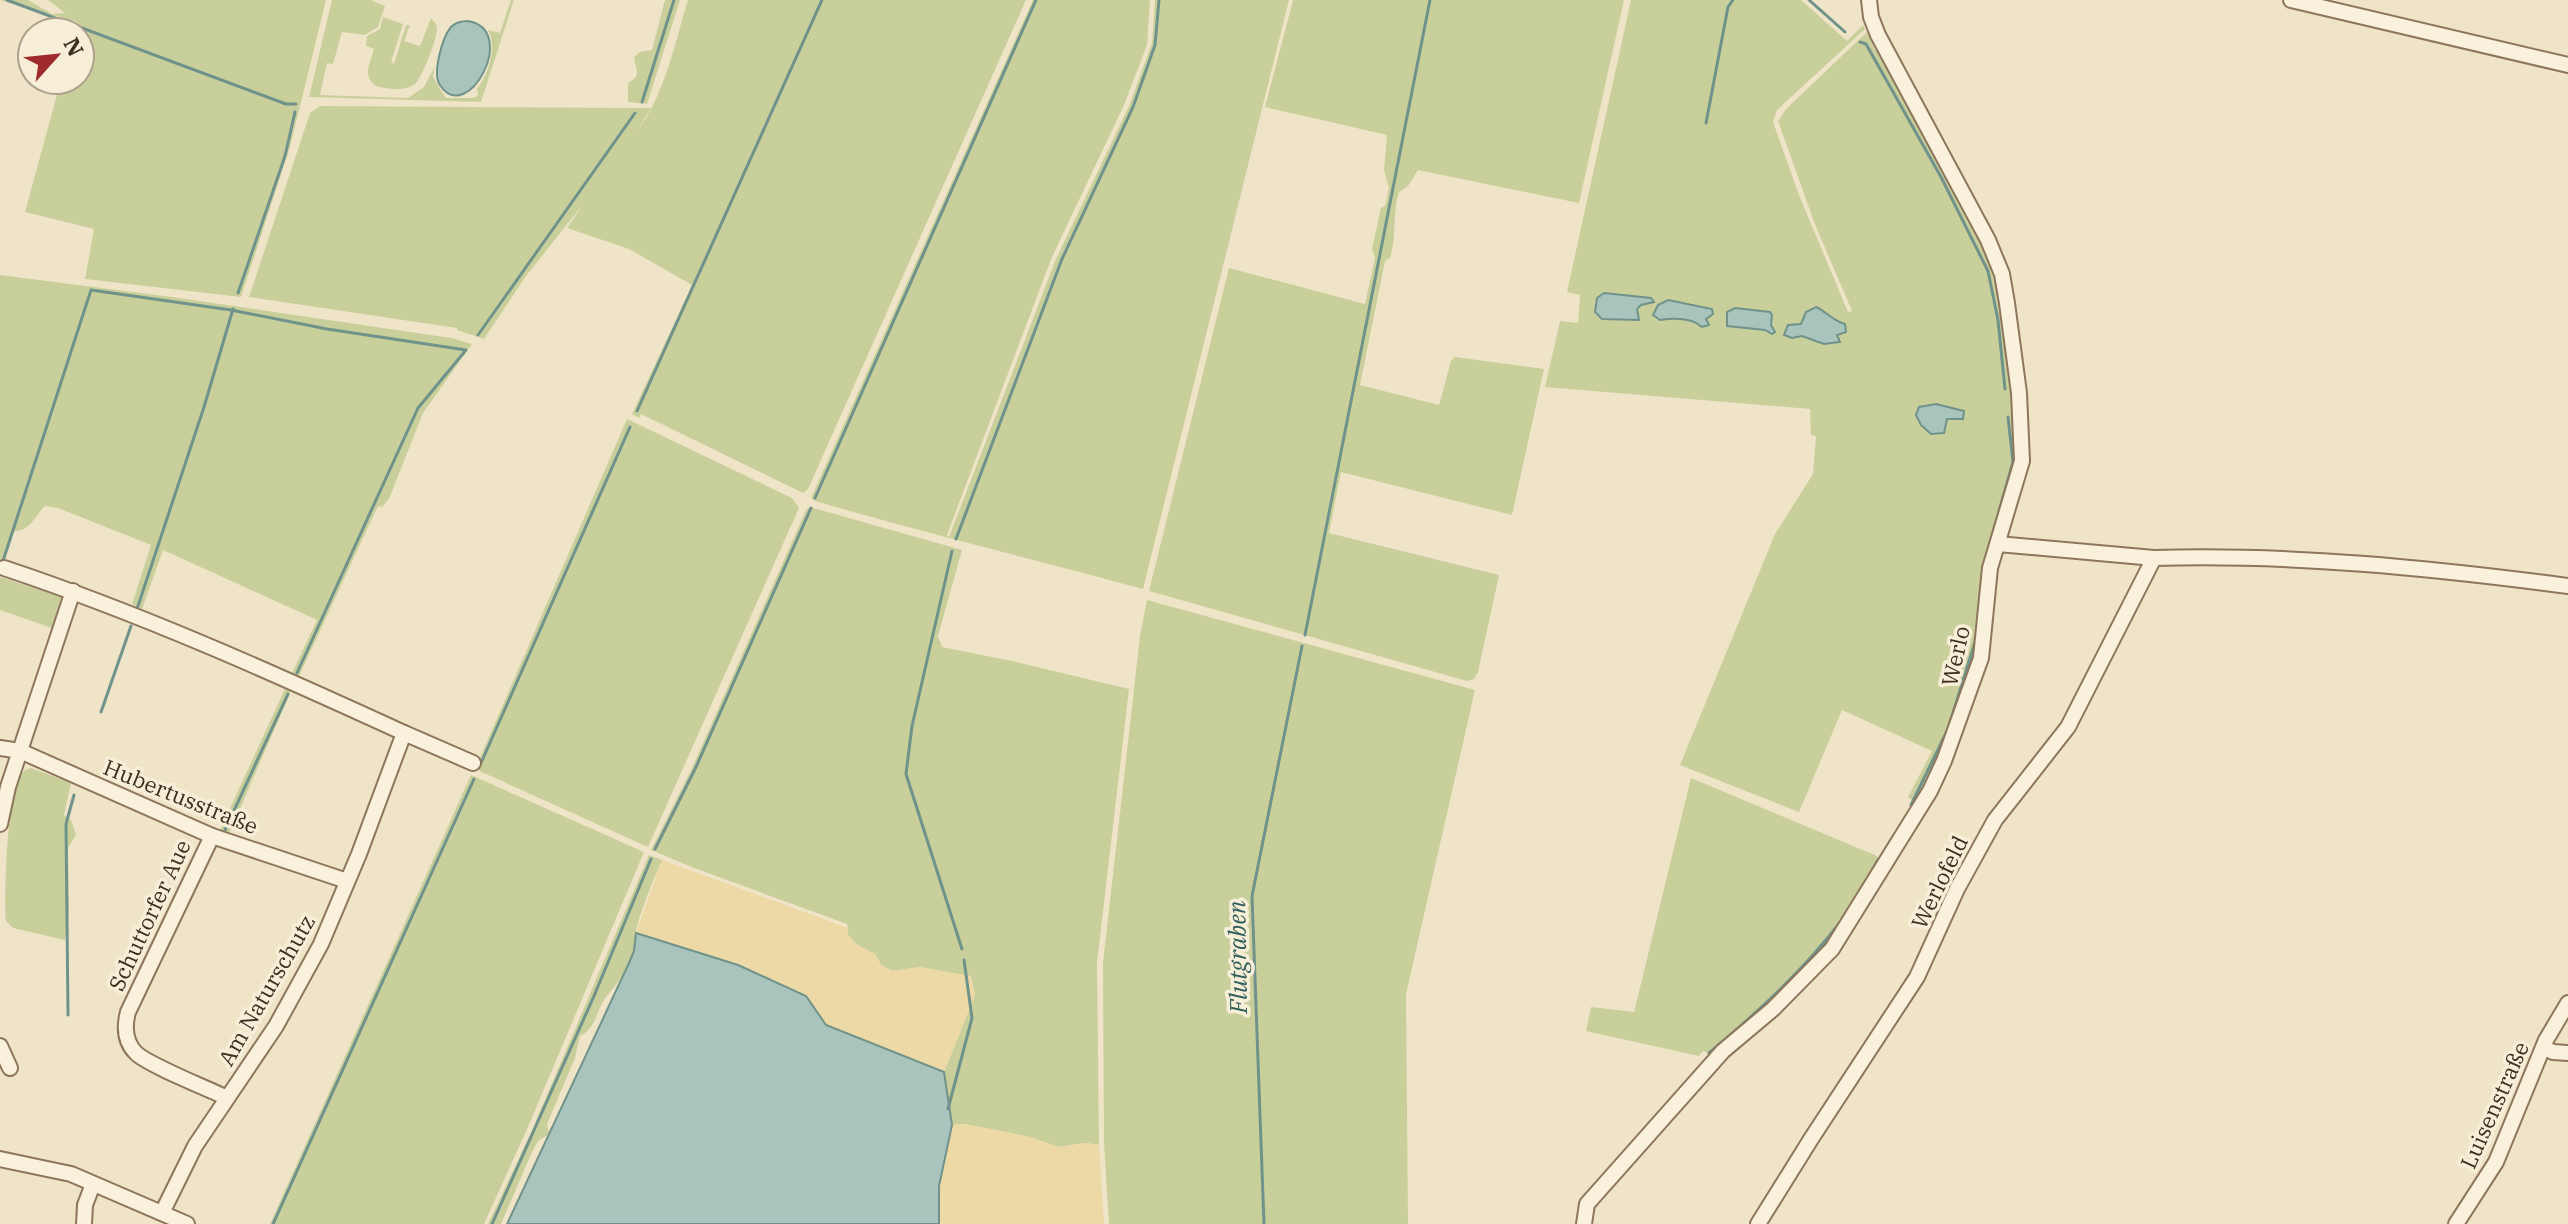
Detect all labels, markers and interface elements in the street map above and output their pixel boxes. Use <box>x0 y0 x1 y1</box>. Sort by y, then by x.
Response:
north arrow <box>16 16 96 96</box>
text: N <box>57 32 91 61</box>
street label: Werlo <box>1934 623 1976 689</box>
street label: Hubertusstraße <box>100 752 262 840</box>
street label: Werlofeld <box>1904 831 1974 933</box>
street label: Schuttorfer Aue <box>101 835 197 995</box>
water label: Flutgraben <box>1220 900 1254 1015</box>
street label: Am Naturschutz <box>211 909 321 1071</box>
street label: Luisenstraße <box>2453 1037 2535 1173</box>

